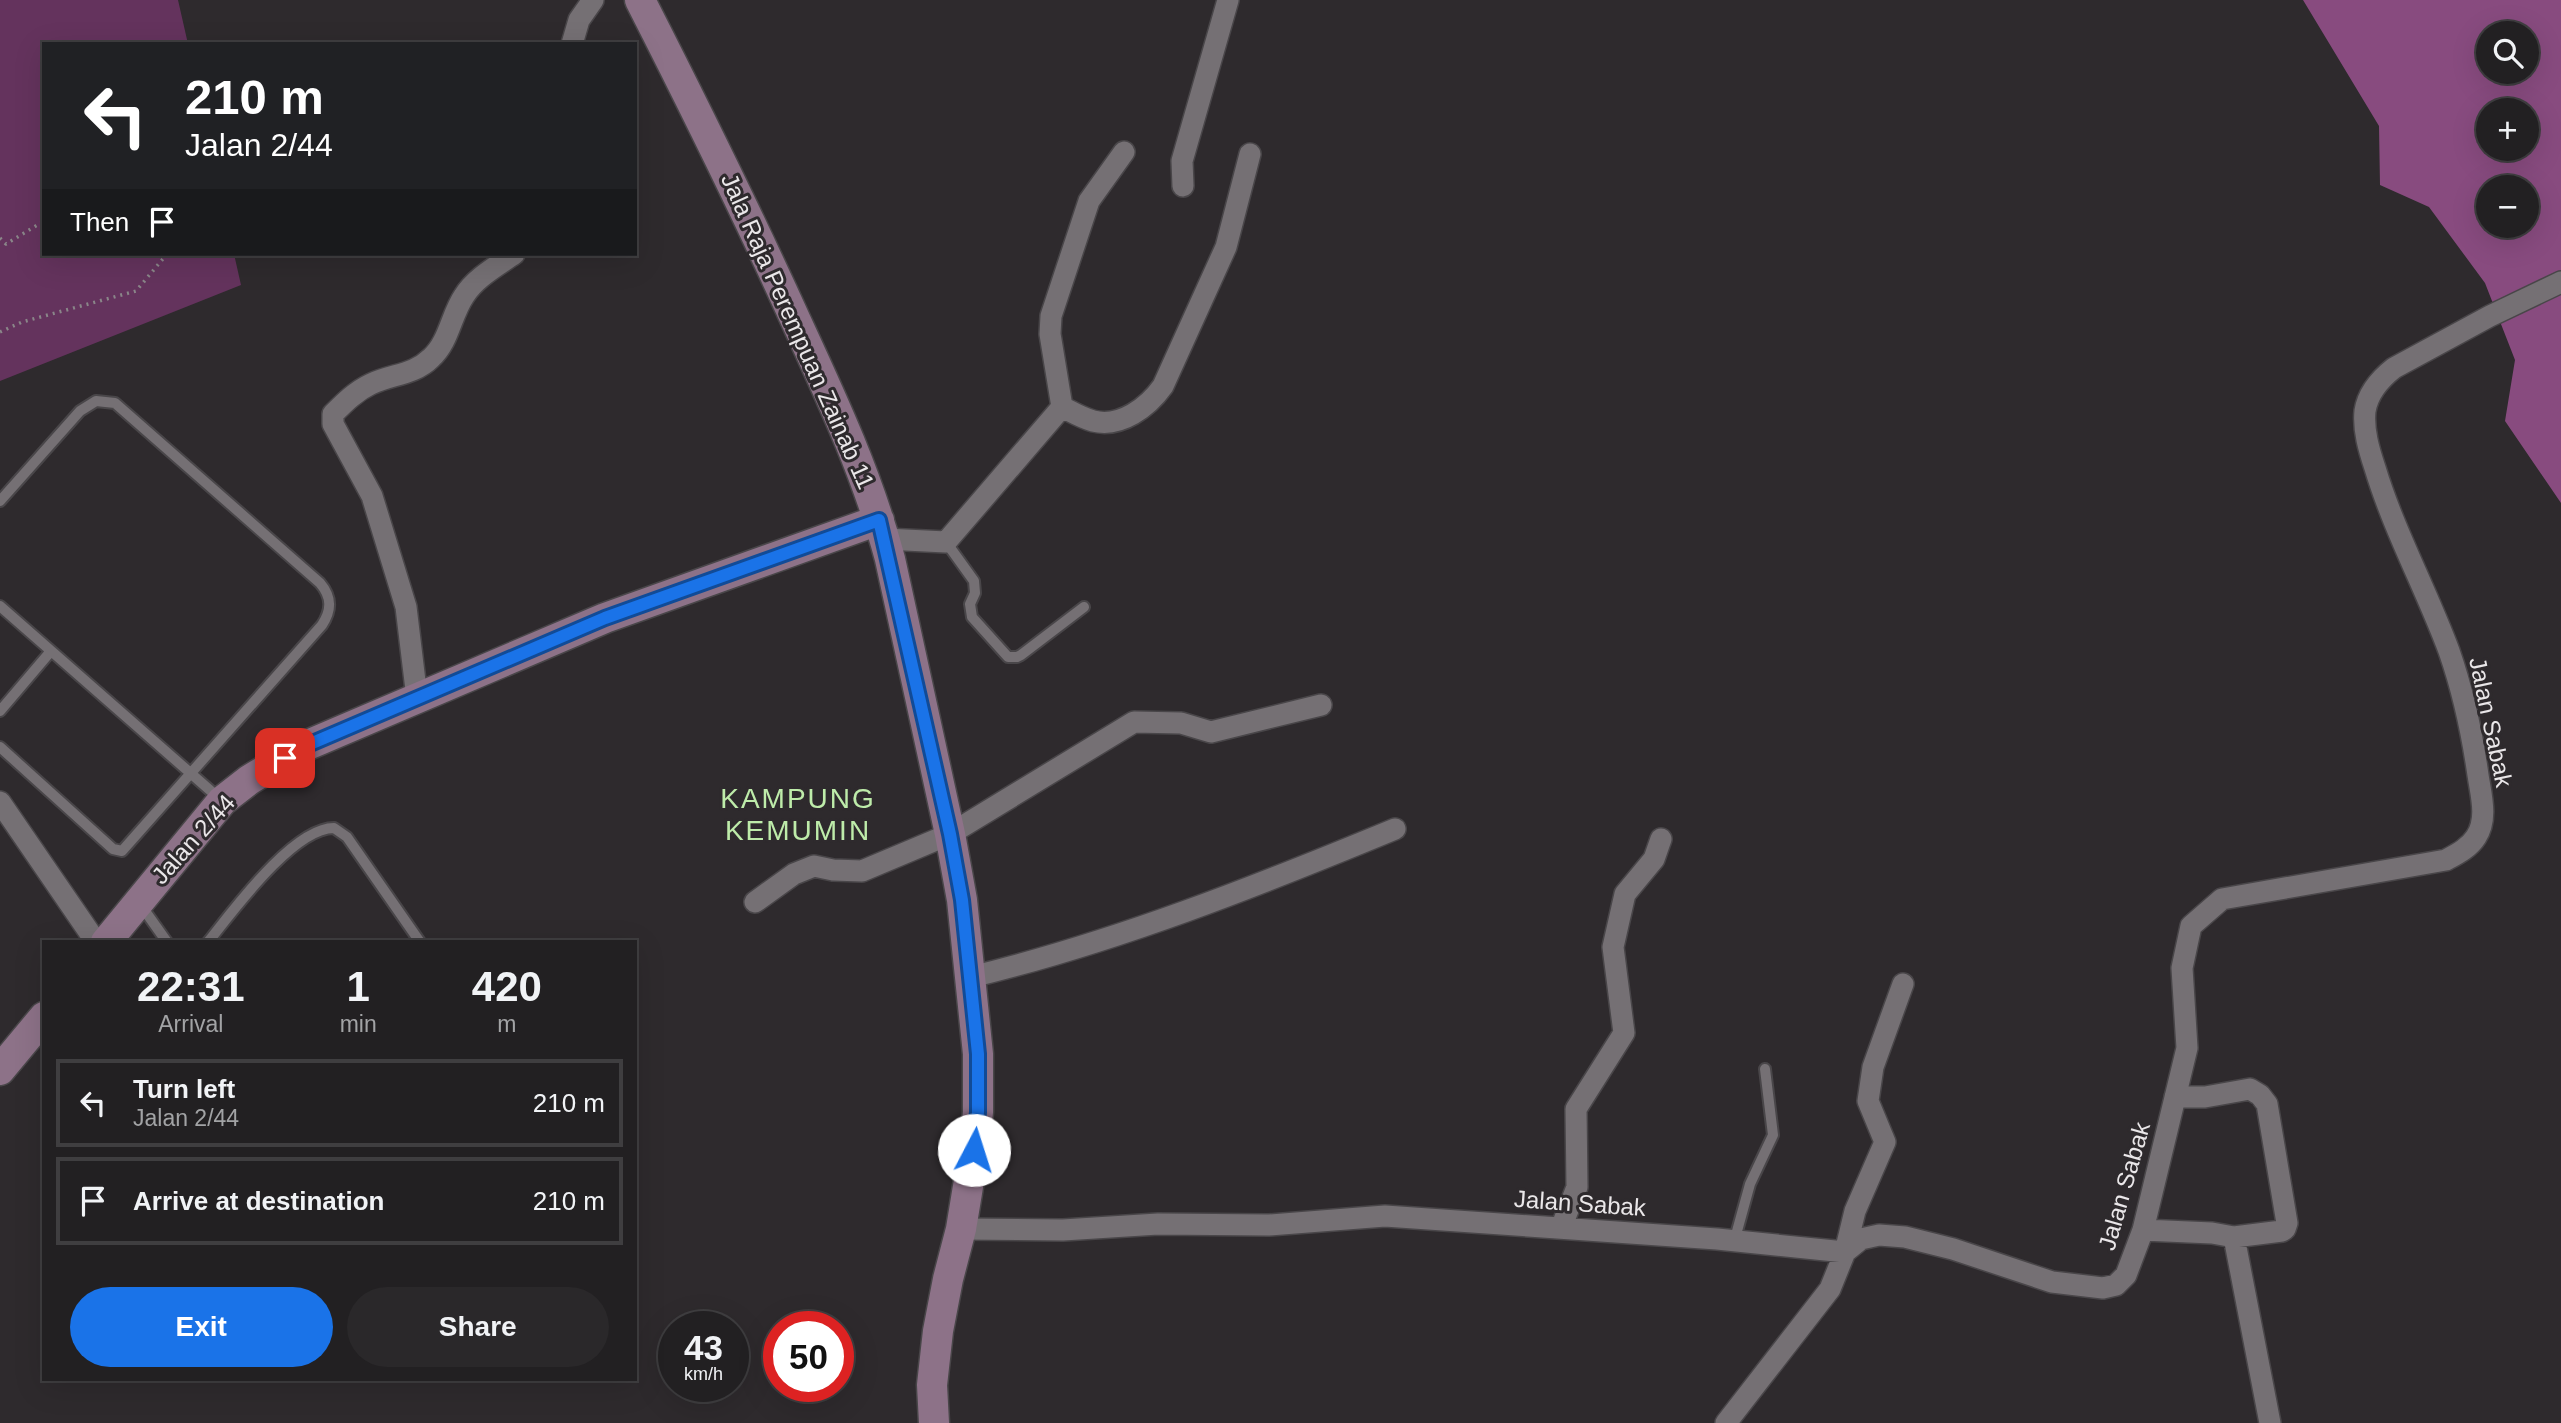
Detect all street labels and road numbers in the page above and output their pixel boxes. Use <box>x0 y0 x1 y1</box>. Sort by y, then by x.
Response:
street label: Jala Raja Perempuan Zainab 11 <box>716 169 880 493</box>
street label: Jalan Sabak <box>2464 655 2518 790</box>
street label: Jalan 2/44 <box>146 789 240 889</box>
street label: Jalan Sabak <box>2093 1118 2155 1253</box>
street label: Jalan Sabak <box>1513 1185 1648 1221</box>

